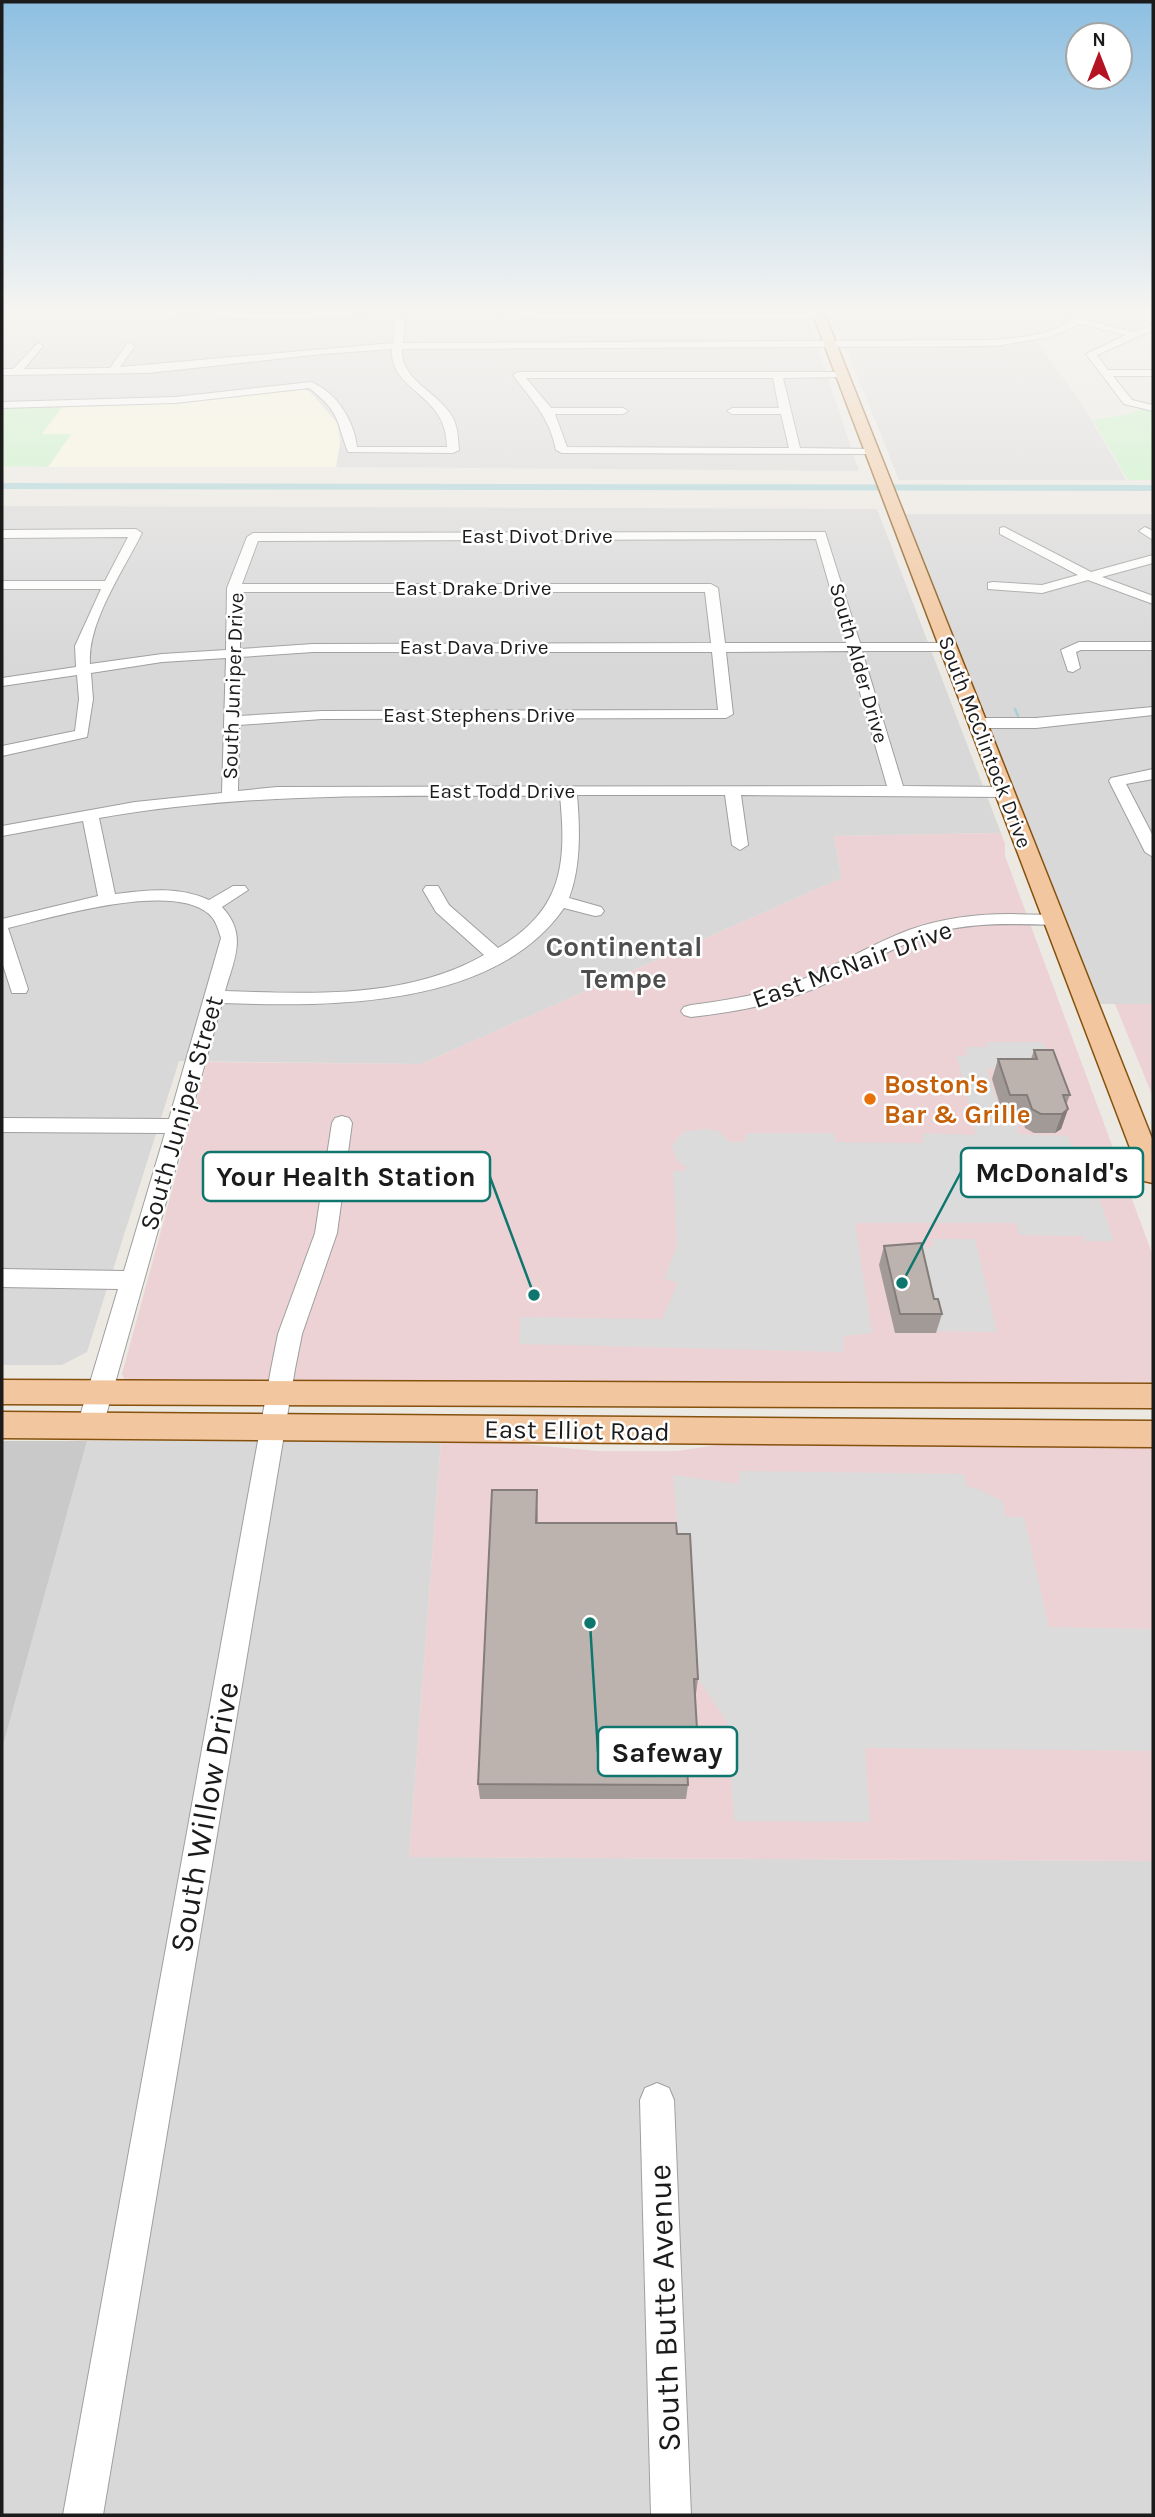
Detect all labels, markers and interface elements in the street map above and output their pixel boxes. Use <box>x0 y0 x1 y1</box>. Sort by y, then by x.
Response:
north arrow <box>1064 21 1134 91</box>
text: N <box>1092 29 1106 51</box>
street label: East Divot Drive <box>461 524 613 548</box>
street label: East Drake Drive <box>395 576 551 600</box>
street label: South Alder Drive <box>825 580 893 746</box>
street label: South Juniper Drive <box>218 592 248 780</box>
street label: South McClintock Drive <box>934 633 1036 851</box>
street label: East Dava Drive <box>400 635 548 659</box>
street label: East Stephens Drive <box>383 703 575 727</box>
street label: East Todd Drive <box>429 779 575 803</box>
street label: East McNair Drive <box>748 914 956 1015</box>
district label: Continental Tempe <box>546 930 702 995</box>
street label: South Juniper Street <box>133 992 230 1234</box>
place label: Boston's Bar & Grille <box>884 1069 1030 1130</box>
marker: Boston's Bar & Grille <box>862 1091 878 1107</box>
callout: McDonald's <box>961 1148 1143 1197</box>
callout: Your Health Station <box>203 1152 490 1201</box>
text: McDonald's <box>975 1156 1129 1189</box>
text: Your Health Station <box>216 1160 476 1193</box>
street label: East Elliot Road <box>484 1413 670 1448</box>
street label: South Willow Drive <box>162 1679 247 1955</box>
callout: Safeway <box>598 1727 737 1776</box>
text: Safeway <box>611 1736 723 1769</box>
street label: South Butte Avenue <box>641 2164 688 2452</box>

